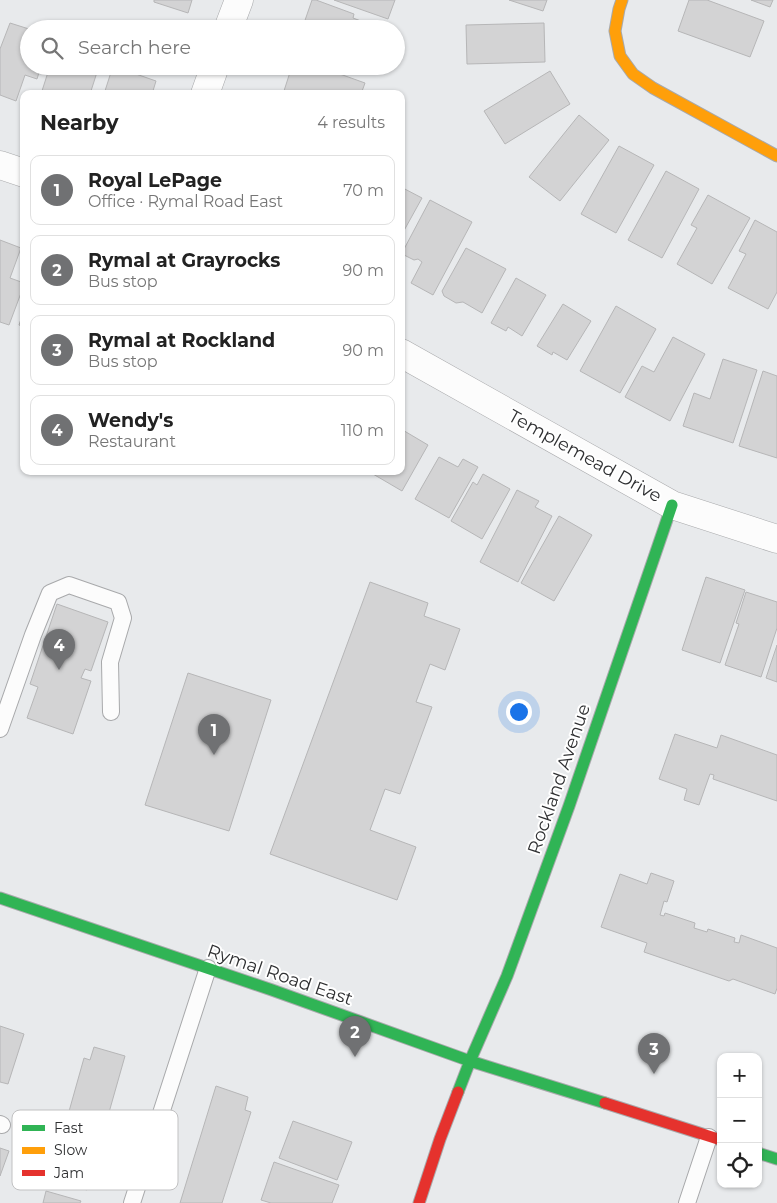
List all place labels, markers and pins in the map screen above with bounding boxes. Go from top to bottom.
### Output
pin: 4 [43,629,75,670]
pin: 1 [198,714,230,755]
pin: 2 [339,1016,371,1057]
pin: 3 [638,1033,670,1074]

